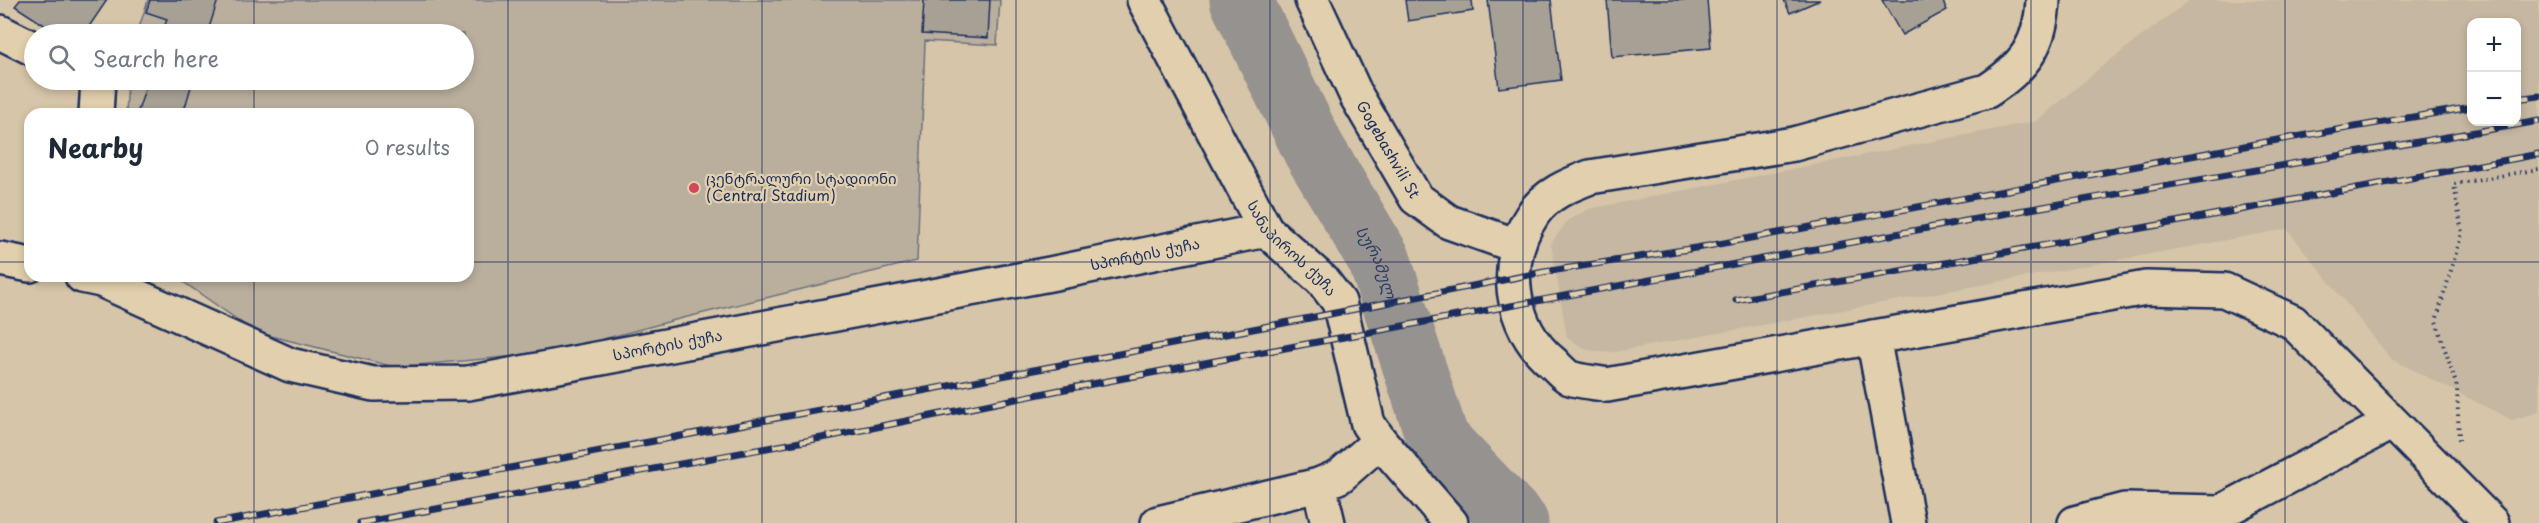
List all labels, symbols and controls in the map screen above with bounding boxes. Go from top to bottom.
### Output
map controls [2467,18,2521,126]
button: + [2467,18,2521,72]
search box [24,24,474,90]
icon: search [45,41,78,74]
text: Search here [93,41,219,74]
button: − [2467,72,2521,126]
street label: Gogebashvili St [1351,96,1427,202]
text: Nearby [48,128,143,167]
text: 0 results [365,132,450,162]
place label: ცენტრალური სტადიონი (Central Stadium) [706,166,897,206]
marker: ცენტრალური სტადიონი (Central Stadium) [687,181,701,195]
street label: სანაპიროს ქუჩა [1242,196,1343,300]
water label: სურამულა [1351,221,1407,310]
street label: სპორტის ქუჩა [1088,231,1202,276]
street label: სპორტის ქუჩა [611,323,724,366]

